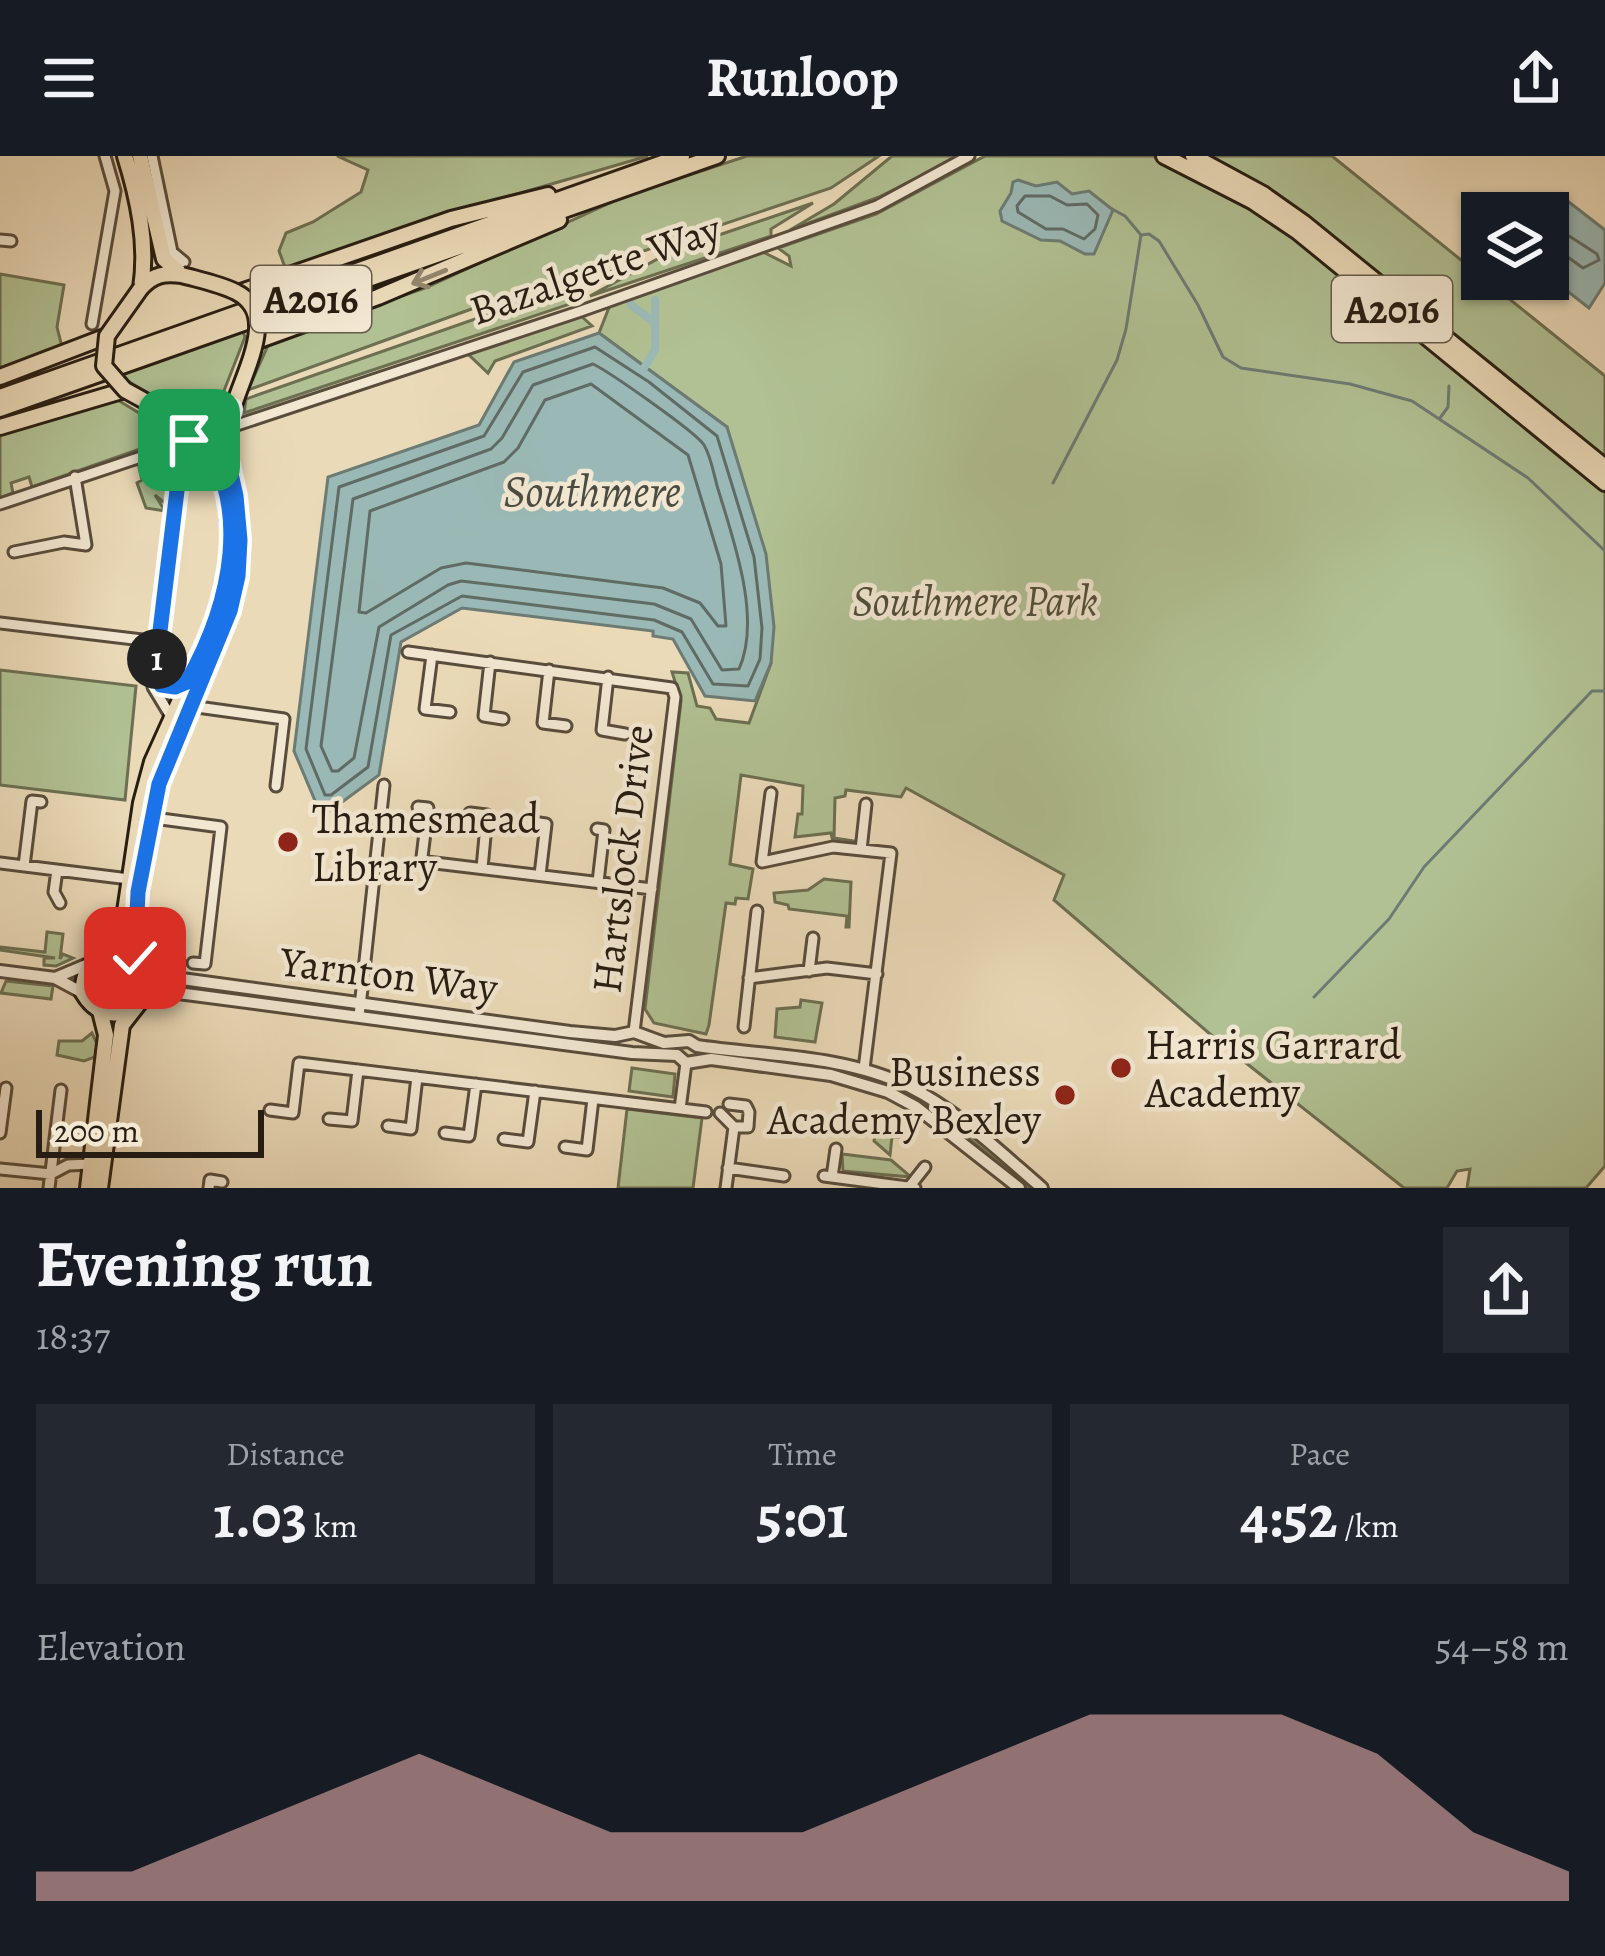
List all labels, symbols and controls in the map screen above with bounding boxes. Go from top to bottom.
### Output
text: Runloop [706,41,899,115]
icon: menu [36,45,102,111]
icon: share [1503,45,1569,111]
map controls [1461,192,1569,300]
button: layers [1461,192,1569,300]
street label: Bazalgette Way [462,199,729,339]
road number: A2016 [251,266,371,332]
one-way arrow [411,268,448,289]
road number: A2016 [1332,276,1452,342]
pin [138,389,240,491]
icon: arrive [156,407,222,473]
water label: Southmere [503,460,681,522]
park label: Southmere Park [852,572,1098,629]
pin: 1 [127,629,187,689]
text: 1 [151,636,163,681]
street label: Hartslock Drive [577,722,667,996]
place label: Thamesmead Library [312,790,540,895]
marker: Thamesmead Library [275,829,301,855]
pin [84,907,186,1009]
icon: check [102,925,168,991]
street label: Yarnton Way [276,932,502,1016]
place label: Harris Garrard Academy [1144,1016,1402,1121]
place label: Business Academy Bexley [766,1043,1042,1148]
marker: Harris Garrard Academy [1108,1055,1134,1081]
marker: Business Academy Bexley [1052,1082,1078,1108]
scale bar [36,1104,264,1157]
text: 200 m [54,1108,139,1153]
text: Evening run [36,1219,373,1309]
button: share [1443,1227,1569,1353]
text: 18:37 [36,1309,110,1362]
text: Distance [226,1431,345,1476]
text: Time [768,1431,837,1476]
text: Pace [1289,1431,1350,1476]
text: 1.03 [213,1476,307,1558]
text: 5:01 [757,1476,848,1558]
text: 4:52 [1240,1476,1337,1558]
text: km [307,1503,358,1548]
text: /km [1337,1503,1399,1548]
text: Elevation [36,1620,186,1673]
text: 54–58 m [1435,1620,1569,1673]

